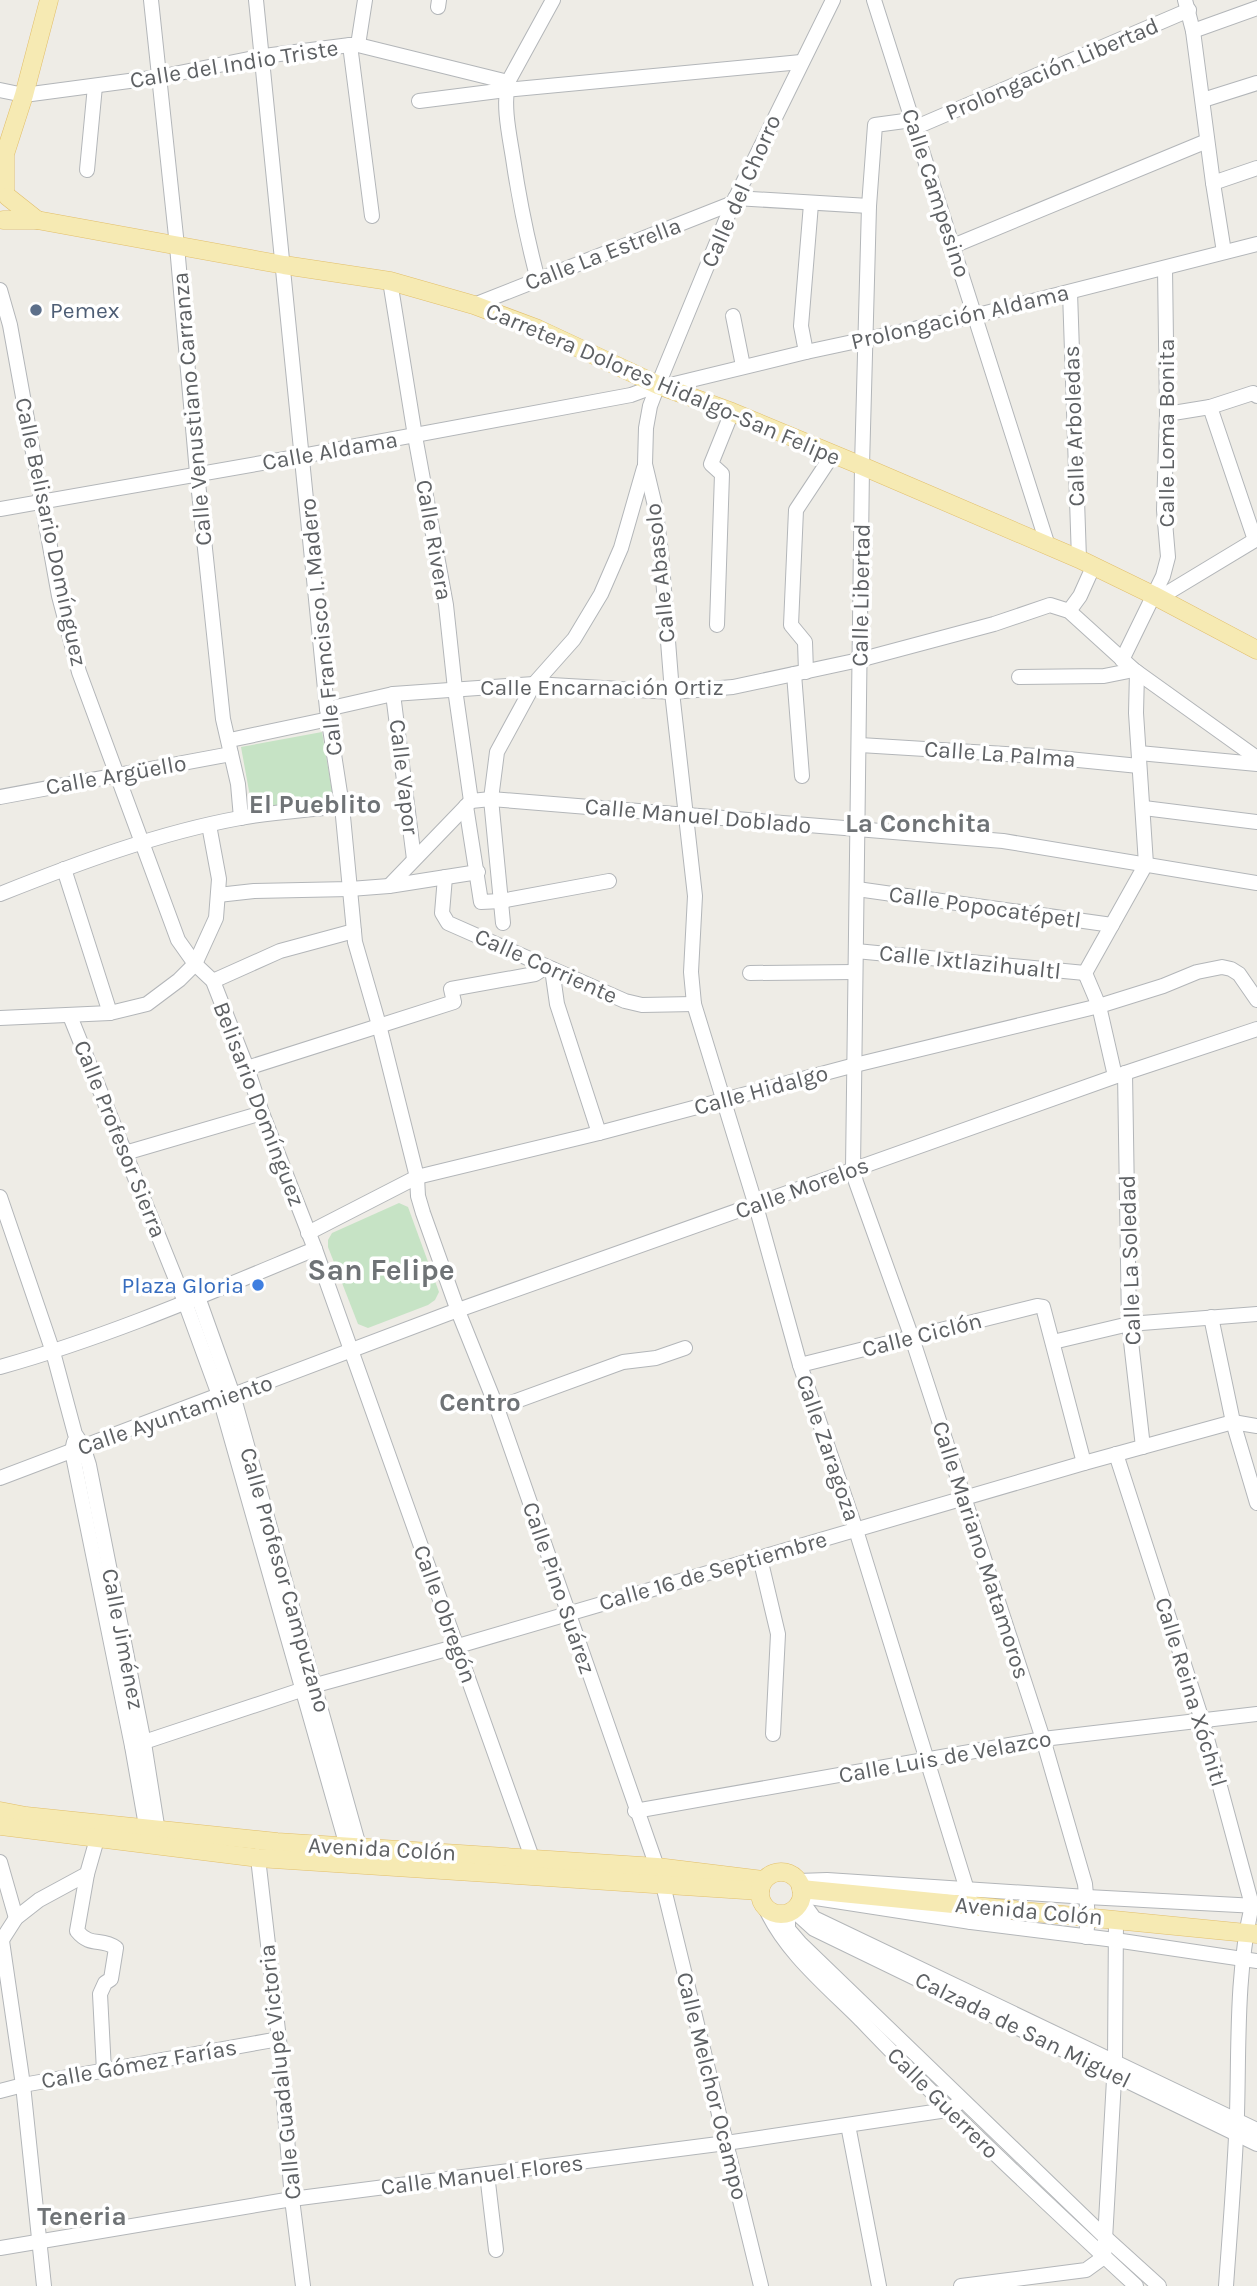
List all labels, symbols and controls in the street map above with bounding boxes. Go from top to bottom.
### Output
street label: Prolongación Libertad [941,12,1163,126]
street label: Calle del Indio Triste [128,34,340,94]
street label: Calle Campesino [896,105,976,281]
street label: Calle del Chorro [695,111,787,271]
street label: Calle La Estrella [521,212,685,296]
street label: Calle Venustiano Carranza [167,271,217,547]
street label: Prolongación Aldama [848,279,1072,355]
place label: Pemex [50,297,120,324]
street label: Carretera Dolores Hidalgo-San Felipe [482,297,844,471]
marker: Pemex [28,302,44,318]
street label: Calle Loma Bonita [1153,339,1180,527]
street label: Calle Arboledas [1058,345,1090,507]
street label: Calle Belisario Domínguez [9,395,93,669]
street label: Calle Aldama [260,426,400,476]
street label: Calle Rivera [410,477,458,603]
street label: Calle Francisco I. Madero [294,497,348,757]
street label: Calle Abasolo [639,502,681,644]
street label: Calle Libertad [846,523,876,667]
street label: Calle Encarnación Ortiz [480,674,724,701]
street label: Calle Vapor [384,718,425,837]
street label: Calle La Palma [923,735,1077,773]
street label: Calle Argüello [44,749,188,801]
district label: El Pueblito [249,789,381,820]
street label: Calle Manuel Doblado [584,793,812,839]
district label: La Conchita [845,808,991,839]
street label: Calle Popocatépetl [887,880,1083,934]
street label: Calle Corriente [471,923,621,1009]
street label: Calle Ixtlazihualtl [878,939,1062,985]
street label: Belisario Domínguez [208,998,310,1210]
street label: Calle Profesor Sierra [68,1036,172,1242]
street label: Calle Hidalgo [691,1059,831,1121]
street label: Calle Morelos [732,1151,872,1225]
street label: Calle La Soledad [1114,1174,1146,1346]
district label: San Felipe [307,1252,455,1288]
place label: Plaza Gloria [121,1272,244,1299]
marker: Plaza Gloria [250,1277,266,1293]
street label: Calle Ciclón [859,1307,985,1363]
street label: Calle Ayuntamiento [74,1369,276,1461]
street label: Calle Zaragoza [790,1371,866,1525]
district label: Centro [439,1387,521,1418]
street label: Calle Mariano Matamoros [927,1418,1035,1682]
street label: Calle Profesor Campuzano [234,1444,336,1716]
street label: Calle Pino Suárez [517,1499,601,1677]
street label: Calle 16 de Septiembre [596,1526,830,1616]
street label: Calle Obregón [408,1541,482,1687]
street label: Calle Jiménez [96,1566,150,1712]
street label: Calle Reina Xóchitl [1149,1594,1233,1790]
street label: Calle Luis de Velazco [837,1725,1053,1789]
street label: Avenida Colón [307,1832,457,1866]
street label: Avenida Colón [954,1891,1104,1931]
street label: Calle Guadalupe Victoria [253,1943,307,2201]
street label: Calzada de San Miguel [911,1966,1135,2094]
street label: Calle Melchor Ocampo [671,1969,753,2203]
street label: Calle Gómez Farías [39,2034,239,2094]
street label: Calle Guerrero [882,2042,1004,2164]
street label: Calle Manuel Flores [379,2149,585,2201]
district label: Teneria [37,2201,127,2232]

